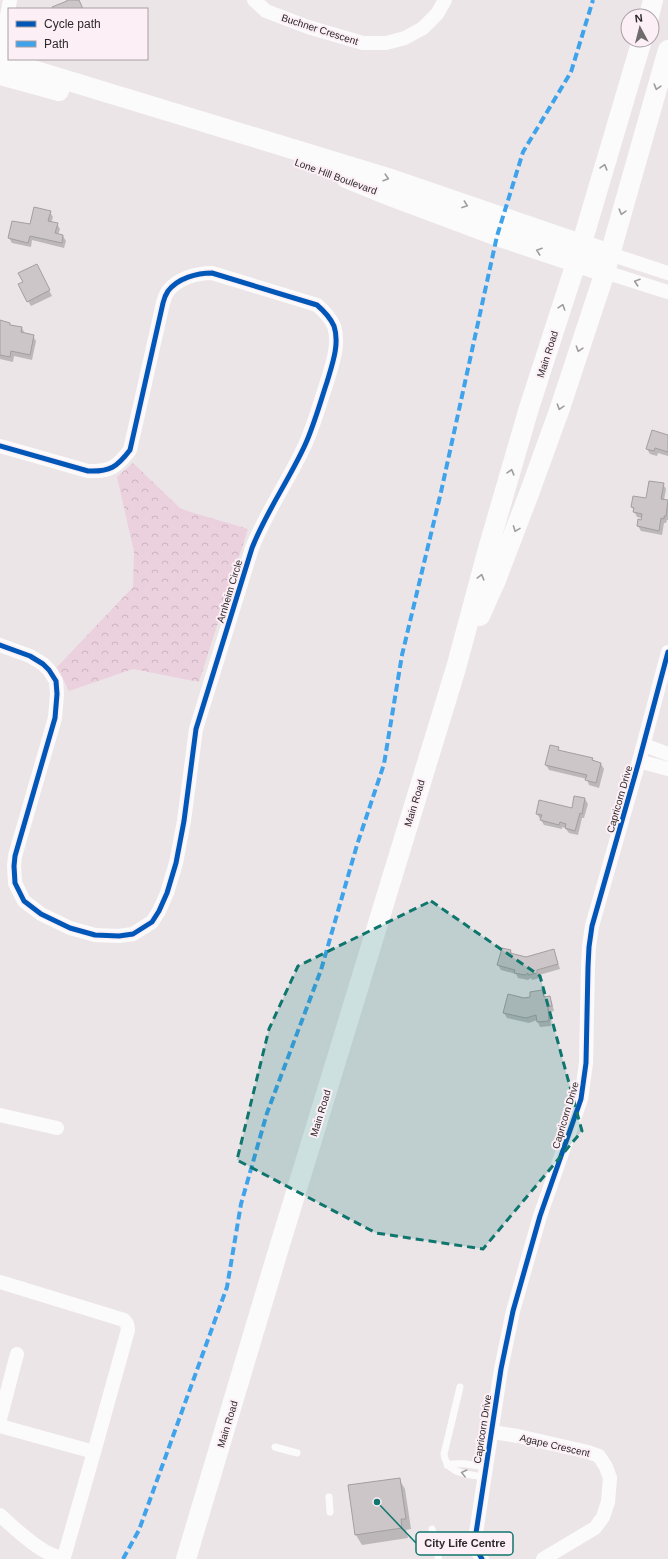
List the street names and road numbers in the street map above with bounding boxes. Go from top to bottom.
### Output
street label: Buchner Crescent [280,12,360,47]
street label: Lone Hill Boulevard [293,156,378,196]
street label: Main Road [535,329,560,379]
street label: Arnheim Circle [215,558,244,624]
street label: Capricorn Drive [605,764,634,834]
street label: Main Road [402,778,427,828]
street label: Capricorn Drive [550,1080,581,1150]
street label: Main Road [308,1088,333,1138]
street label: Capricorn Drive [472,1393,493,1464]
street label: Main Road [215,1399,240,1449]
street label: Agape Crescent [519,1432,591,1459]

